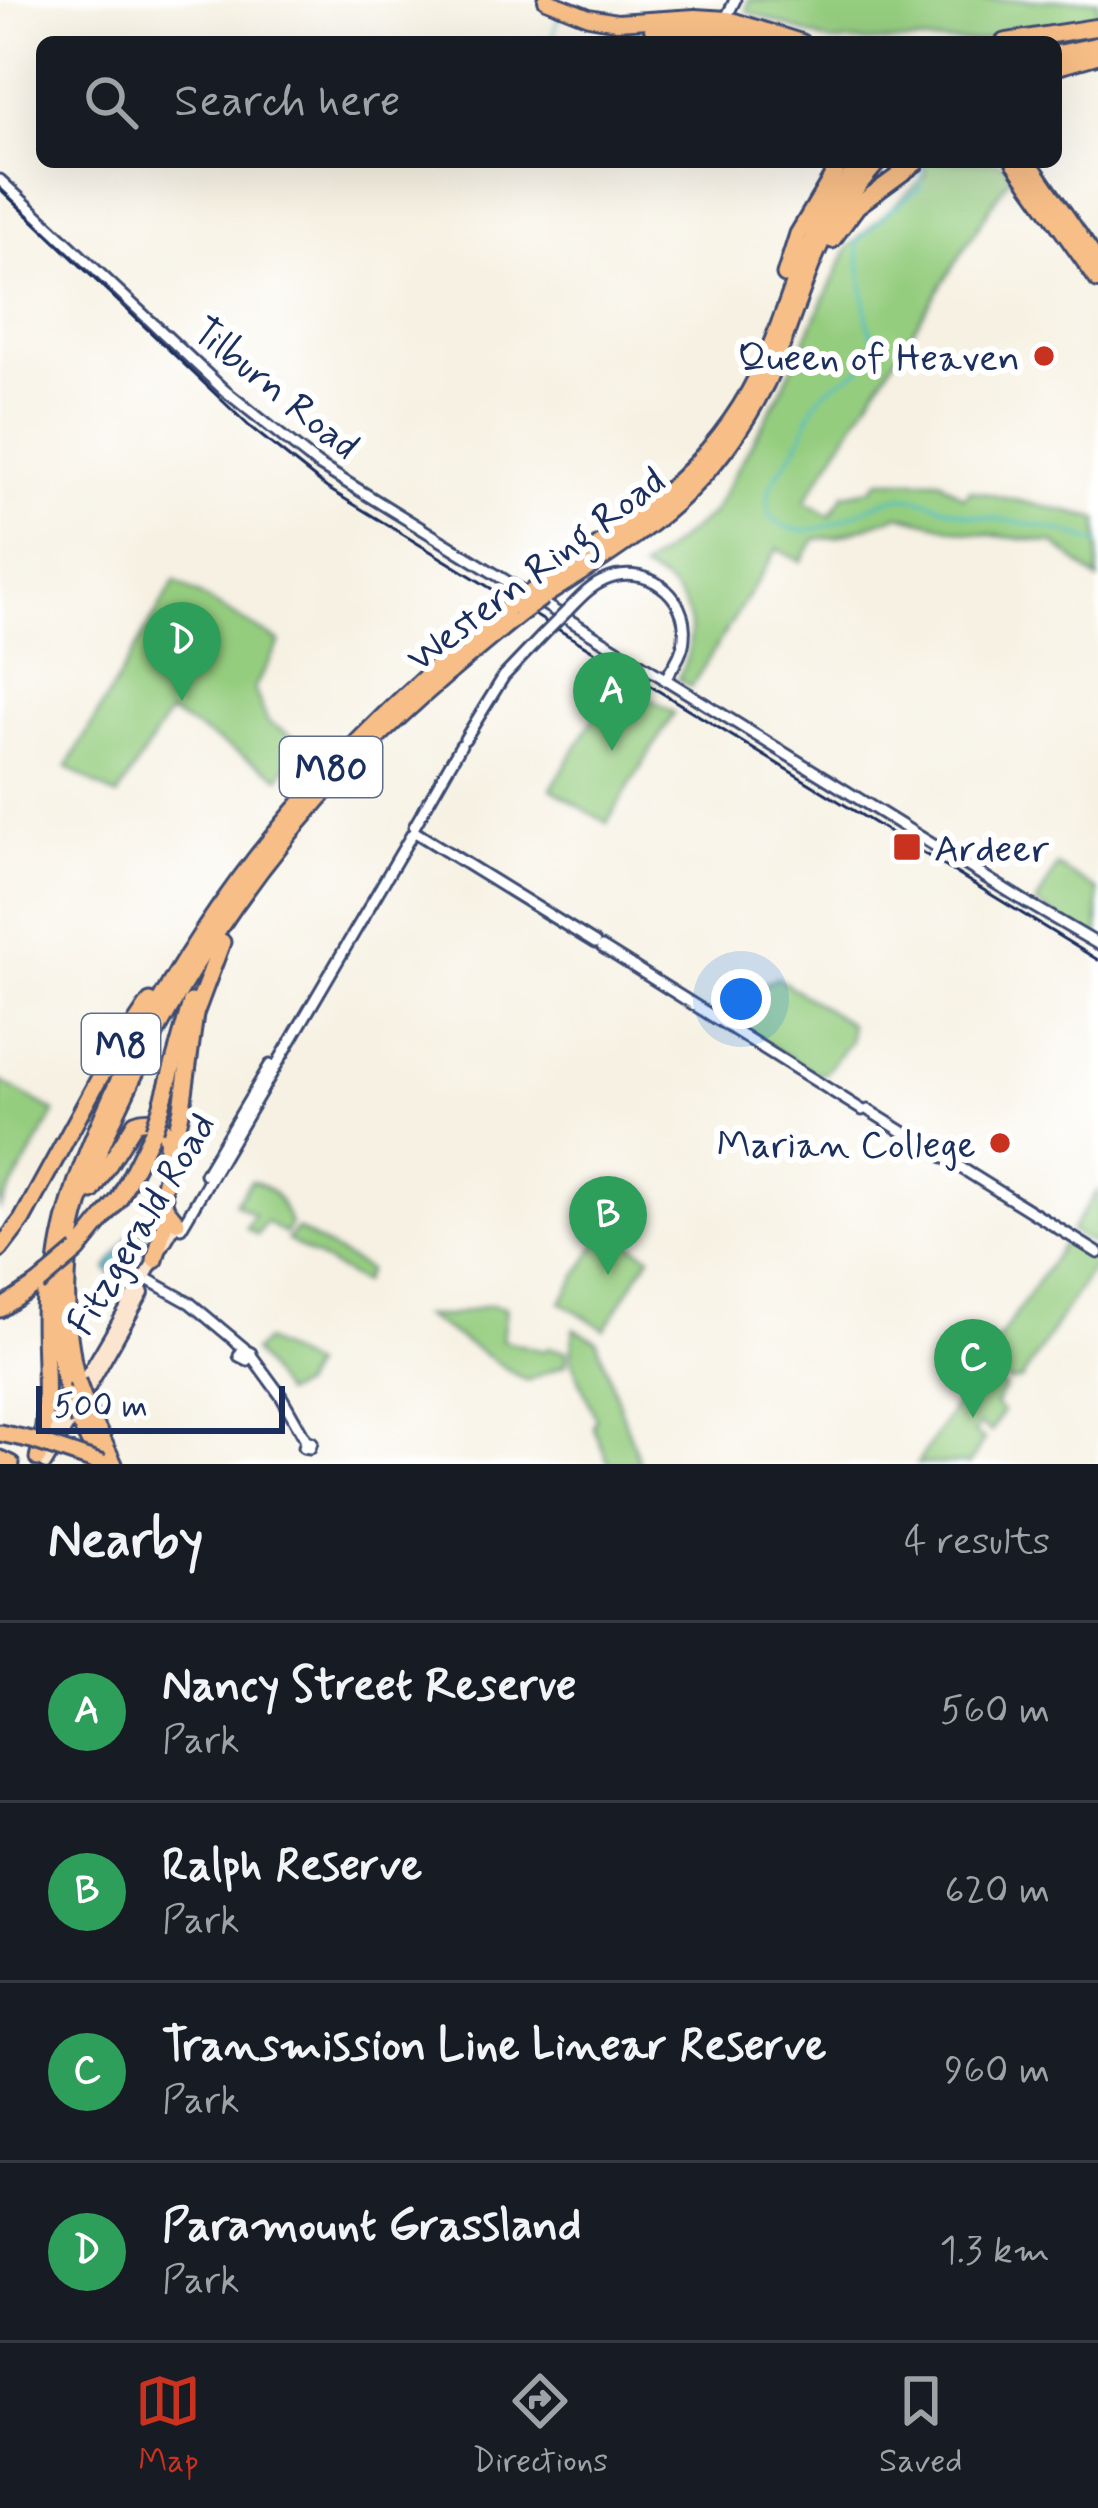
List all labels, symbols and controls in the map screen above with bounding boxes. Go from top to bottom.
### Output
search box [36,36,1062,168]
icon: search [78,69,144,135]
text: Search here [174,73,401,132]
street label: Tilburn Road [181,307,369,473]
place label: Queen of Heaven [737,334,1020,385]
marker: Queen of Heaven [1031,343,1057,369]
street label: Western Ring Road [397,457,679,687]
pin: D [143,602,221,701]
pin: A [573,652,651,751]
road number: M80 [280,737,382,797]
place label: Ardeer [934,825,1050,876]
marker: Ardeer [891,831,923,863]
your location [711,969,771,1029]
road number: M8 [82,1014,160,1074]
street label: Fitzgerald Road [57,1104,229,1345]
place label: Marian College [716,1121,976,1172]
marker: Marian College [987,1130,1013,1156]
pin: B [569,1176,647,1275]
pin: C [934,1319,1012,1418]
scale bar [36,1380,285,1433]
text: 500 m [54,1385,148,1429]
text: Nearby [48,1509,203,1575]
text: 4 results [904,1517,1050,1568]
text: Nancy Street Reserve [162,1657,577,1716]
text: A [74,1686,100,1737]
text: 560 m [940,1686,1050,1737]
text: Park [162,1716,240,1767]
text: Ralph Reserve [162,1837,422,1896]
text: B [75,1866,99,1917]
text: 620 m [944,1866,1050,1917]
text: Park [162,1896,240,1947]
text: Transmission Line Linear Reserve [162,2017,827,2076]
text: C [73,2046,101,2097]
text: 960 m [944,2046,1050,2097]
text: Park [162,2076,240,2127]
text: Paramount Grassland [162,2197,582,2256]
text: D [74,2226,100,2277]
text: 1.3 km [939,2226,1050,2277]
text: Park [162,2256,240,2307]
tab: Map [135,2368,201,2484]
tab: Directions [472,2368,608,2484]
tab: Saved [879,2368,963,2484]

